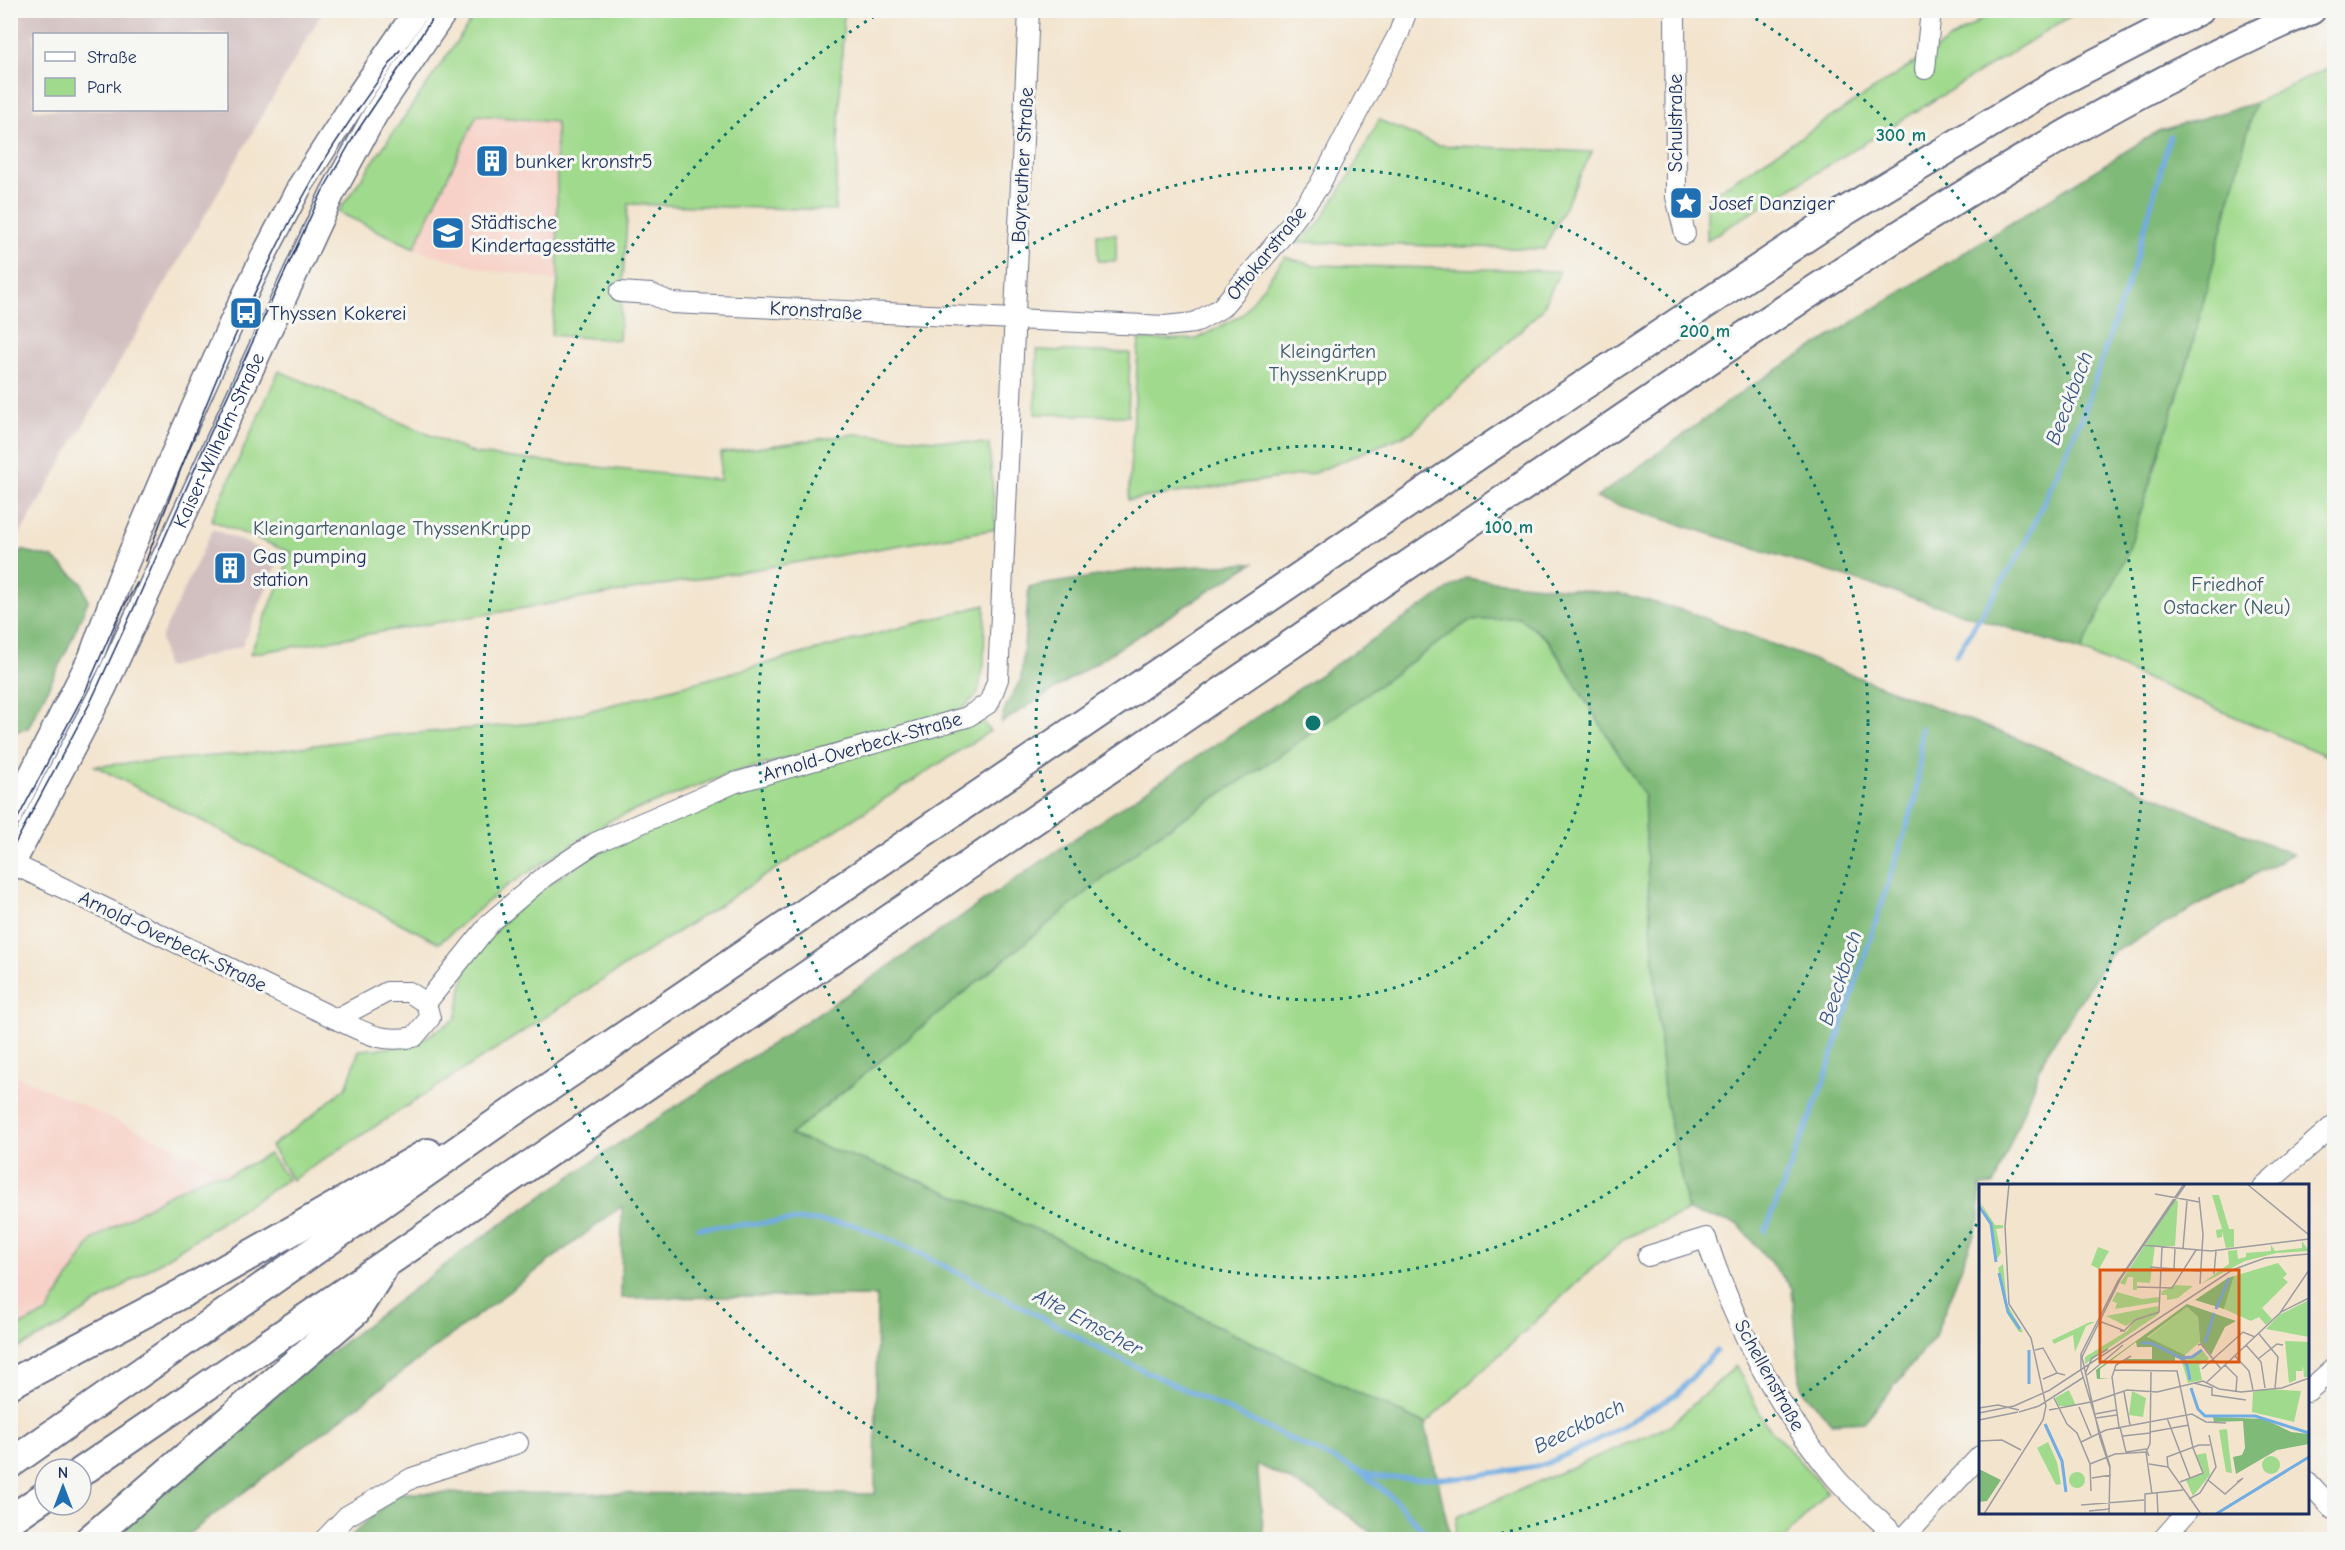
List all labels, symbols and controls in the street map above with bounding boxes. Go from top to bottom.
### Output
legend [33,33,228,111]
text: Straße [87,47,137,68]
street label: Schulstraße [1664,74,1687,172]
text: Park [87,77,122,98]
street label: Bayreuther Straße [1007,87,1038,243]
text: 300 m [1876,125,1926,146]
building icon: bunker kronstr5 [474,143,510,179]
place label: bunker kronstr5 [515,150,653,173]
place icon: Josef Danziger [1668,185,1704,221]
place label: Josef Danziger [1709,192,1835,215]
street label: Ottokarstraße [1221,202,1311,305]
place label: Städtische Kindertagesstätte [471,211,615,257]
school or university icon: Städtische Kindertagesstätte [430,215,466,251]
bus stop icon: Thyssen Kokerei [228,295,264,331]
street label: Kronstraße [769,297,863,324]
place label: Thyssen Kokerei [269,302,407,325]
text: 200 m [1680,321,1730,342]
park label: Kleingärten ThyssenKrupp [1269,340,1387,386]
water label: Beeckbach [2040,348,2098,448]
street label: Kaiser-Wilhelm-Straße [169,349,269,531]
park label: Kleingartenanlage ThyssenKrupp [253,517,531,540]
text: 100 m [1485,517,1533,538]
place label: Gas pumping station [253,545,367,591]
building icon: Gas pumping station [212,550,248,586]
park label: Friedhof Ostacker (Neu) [2163,573,2291,619]
street label: Arnold-Overbeck-Straße [760,707,964,786]
centre of rings [1303,713,1323,733]
street label: Arnold-Overbeck-Straße [75,886,271,997]
water label: Beeckbach [1813,928,1867,1028]
inset map [1979,1184,2309,1514]
water label: Alte Emscher [1029,1283,1148,1362]
street label: Schellenstraße [1730,1316,1810,1435]
water label: Beeckbach [1530,1394,1628,1458]
north arrow [33,1457,93,1517]
text: N [58,1464,68,1482]

